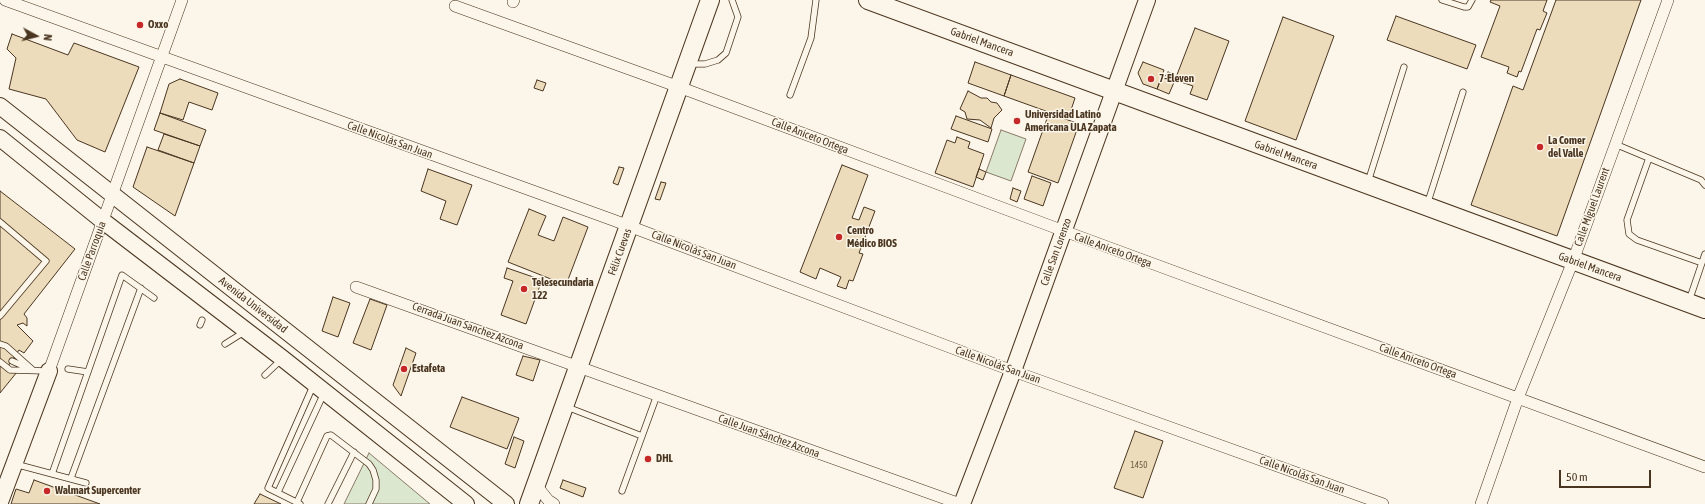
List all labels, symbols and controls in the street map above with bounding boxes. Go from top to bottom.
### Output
north arrow [16,16,56,56]
place label: Oxxo [148,18,168,32]
marker: Oxxo [135,20,145,30]
street label: Gabriel Mancera [949,24,1015,60]
text: N [42,34,54,41]
place label: 7-Eleven [1159,72,1194,86]
marker: 7-Eleven [1146,74,1156,84]
place label: Universidad Latino Americana ULA Zapata [1025,108,1117,134]
street label: Calle Aniceto Ortega [770,115,850,157]
marker: Universidad Latino Americana ULA Zapata [1012,116,1022,126]
street label: Calle Nicolás San Juan [346,118,434,162]
place label: La Comer del Valle [1548,134,1585,160]
street label: Gabriel Mancera [1253,137,1319,173]
marker: La Comer del Valle [1535,142,1545,152]
street label: Calle Miguel Laurent [1572,166,1612,248]
street label: Calle San Lorenzo [1038,216,1074,288]
street label: Calle Parroquia [75,219,109,283]
place label: Centro Médico BIOS [847,224,897,250]
street label: Félix Cuevas [605,227,635,277]
street label: Calle Nicolás San Juan [650,228,738,272]
street label: Calle Aniceto Ortega [1072,230,1154,270]
marker: Centro Médico BIOS [834,232,844,242]
street label: Gabriel Mancera [1557,249,1623,285]
street label: Avenida Universidad [216,274,290,336]
place label: Telesecundaria 122 [532,276,594,302]
marker: Telesecundaria 122 [519,284,529,294]
street label: Cerrada Juan Sanchez Azcona [410,300,526,352]
street label: Calle Aniceto Ortega [1377,341,1459,381]
street label: Calle Nicolás San Juan [954,343,1042,387]
place label: Estafeta [412,362,445,376]
marker: Estafeta [399,364,409,374]
street label: Calle Juan Sánchez Azcona [716,412,822,460]
place label: DHL [656,452,673,466]
street label: Calle Nicolás San Juan [1258,453,1346,497]
marker: DHL [643,454,653,464]
house number: 1450 [1131,460,1147,470]
scale bar [1561,462,1653,488]
text: 50 m [1566,470,1588,484]
place label: Walmart Supercenter [55,484,141,498]
marker: Walmart Supercenter [42,486,52,496]

